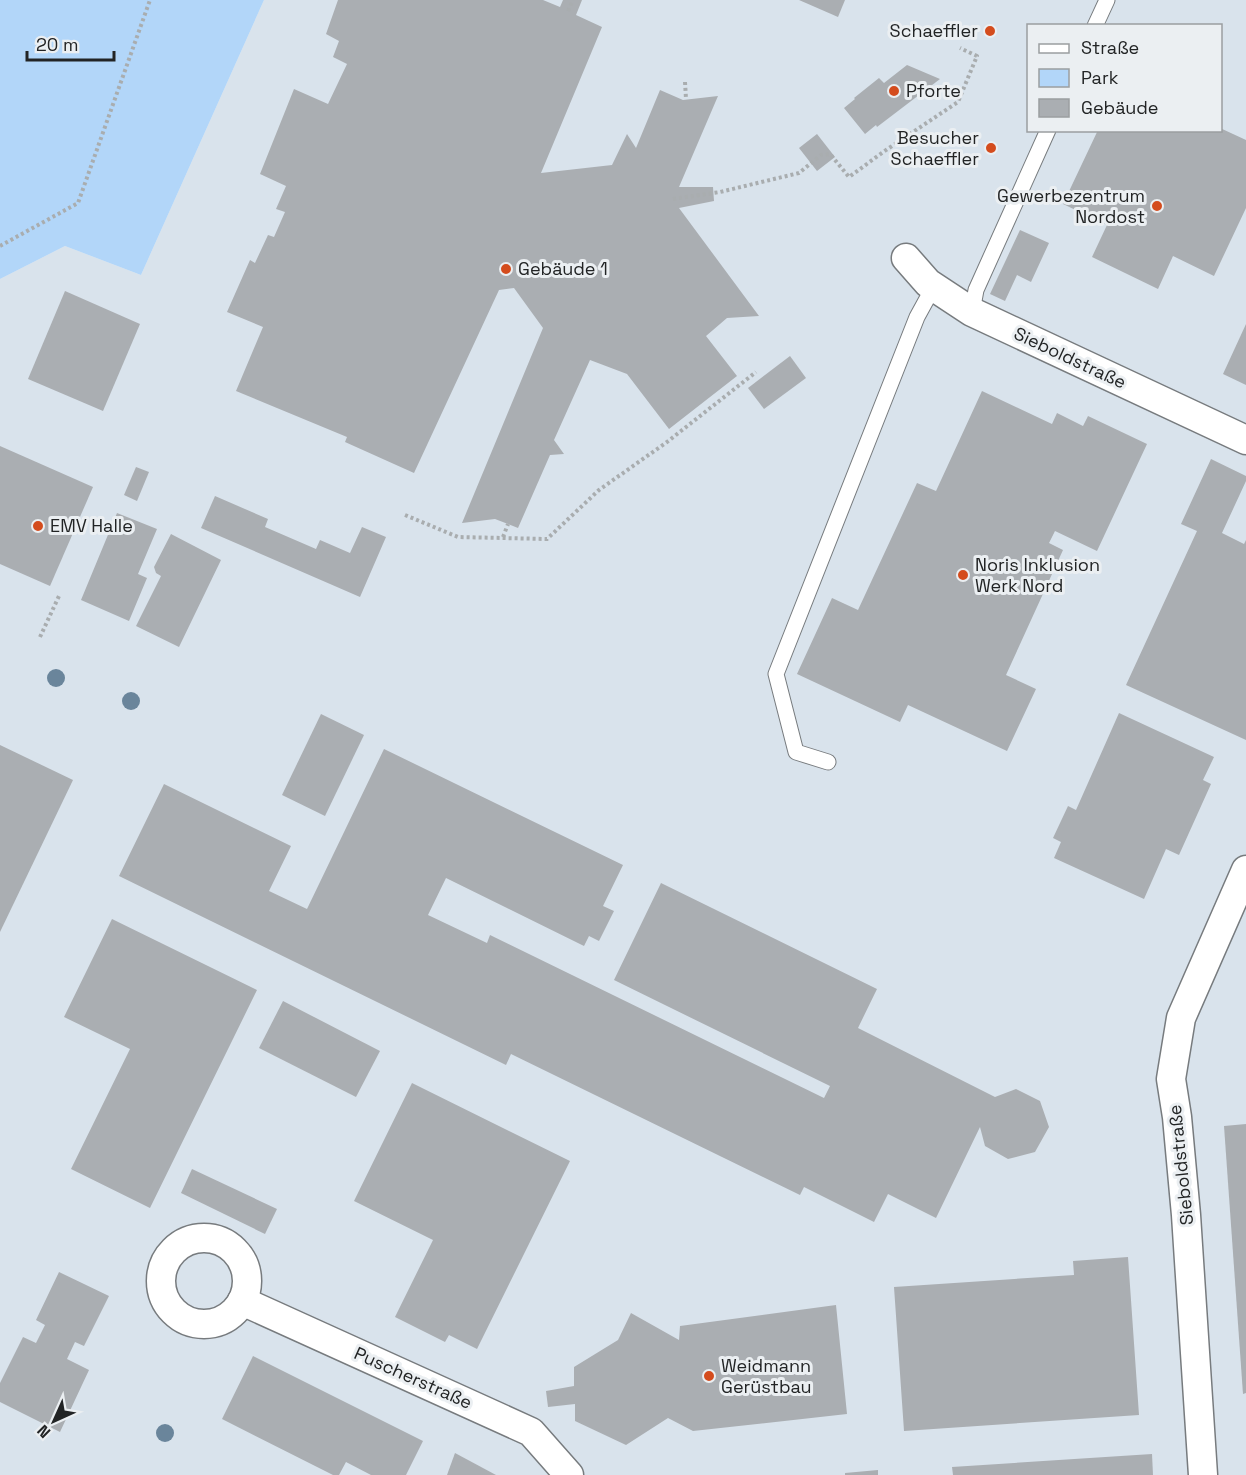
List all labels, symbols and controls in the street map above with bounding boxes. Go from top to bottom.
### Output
place label: Schaeffler [890,19,978,42]
scale bar [27,24,114,62]
marker: Schaeffler [983,24,997,38]
legend [1027,24,1222,132]
text: 20 m [36,33,79,56]
text: Straße [1081,36,1139,59]
text: Park [1081,66,1119,89]
place label: Pforte [906,79,961,102]
marker: Pforte [887,84,901,98]
text: Gebäude [1081,96,1159,119]
place label: Besucher Schaeffler [891,126,979,170]
marker: Besucher Schaeffler [984,141,998,155]
place label: Gewerbezentrum Nordost [997,184,1145,228]
marker: Gewerbezentrum Nordost [1150,199,1164,213]
place label: Gebäude 1 [518,257,608,280]
marker: Gebäude 1 [499,262,513,276]
street label: Sieboldstraße [1010,322,1130,394]
place label: EMV Halle [50,514,133,537]
marker: EMV Halle [31,519,45,533]
place label: Noris Inklusion Werk Nord [975,553,1100,597]
marker: Noris Inklusion Werk Nord [956,568,970,582]
street label: Sieboldstraße [1163,1104,1198,1227]
street label: Puscherstraße [351,1341,476,1414]
place label: Weidmann Gerüstbau [721,1354,812,1398]
marker: Weidmann Gerüstbau [702,1369,716,1383]
north arrow [24,1391,84,1451]
text: N [33,1420,55,1442]

